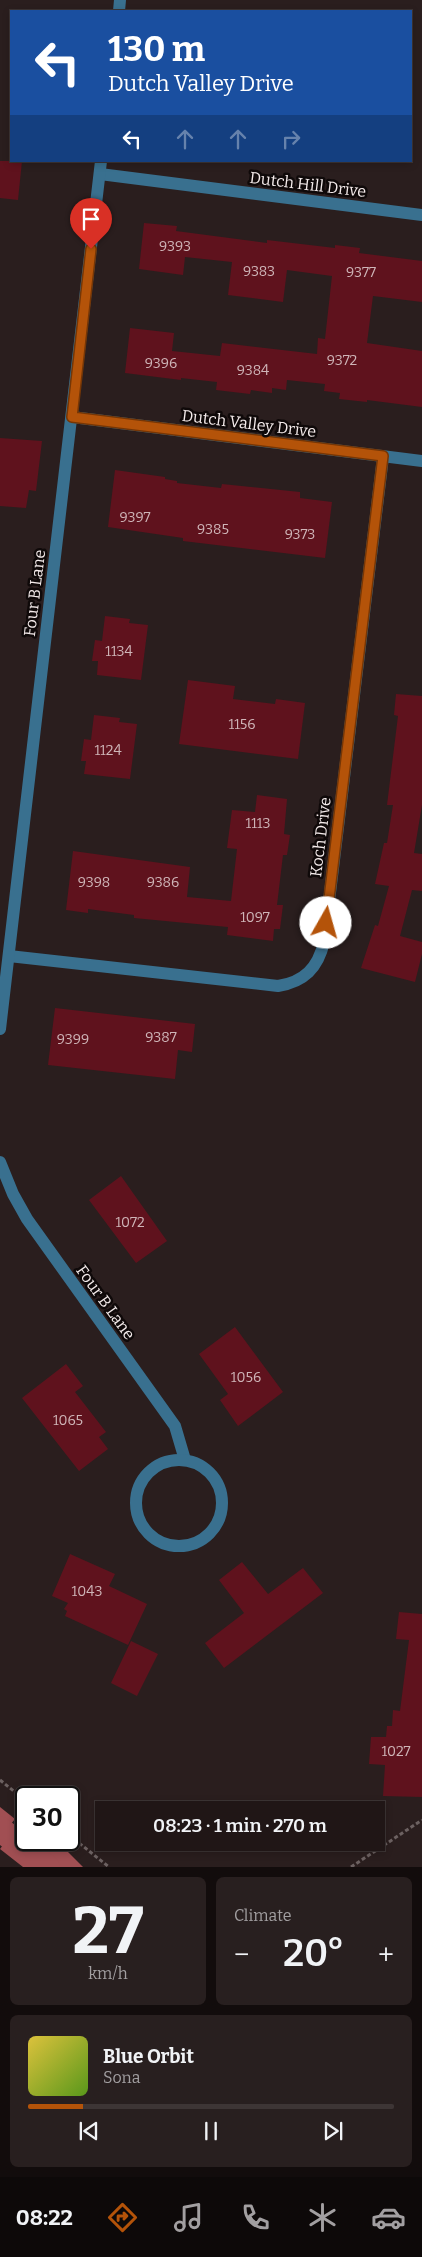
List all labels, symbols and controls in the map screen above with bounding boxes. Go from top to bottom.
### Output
text: 130 m [108,28,205,70]
icon: left [25,30,90,95]
text: Dutch Valley Drive [108,70,294,97]
icon: left [118,125,146,153]
icon: ahead [171,125,199,153]
icon: ahead [224,125,252,153]
icon: right [277,125,305,153]
street label: Dutch Hill Drive [249,168,367,201]
pin [70,198,112,249]
icon: arrive [77,205,105,233]
house number: 9393 [159,238,191,255]
house number: 9383 [243,263,275,280]
house number: 9377 [346,264,376,281]
house number: 9372 [327,352,357,369]
house number: 9396 [145,355,177,372]
house number: 9384 [237,362,269,379]
street label: Dutch Valley Drive [181,406,317,441]
house number: 9397 [120,509,150,526]
house number: 9385 [197,521,229,538]
house number: 9373 [285,526,315,543]
street label: Four B Lane [20,549,49,638]
house number: 1134 [105,643,133,660]
house number: 1156 [228,716,256,733]
house number: 1124 [94,742,122,759]
street label: Koch Drive [306,796,335,878]
house number: 1113 [245,815,271,832]
house number: 9398 [78,874,110,891]
house number: 9386 [147,874,179,891]
position arrow [299,896,351,948]
house number: 1097 [240,909,270,926]
house number: 9387 [145,1029,177,1046]
house number: 9399 [57,1031,89,1048]
house number: 1072 [115,1214,145,1231]
street label: Four B Lane [72,1261,139,1343]
house number: 1056 [231,1369,261,1386]
house number: 1065 [53,1412,83,1429]
house number: 1043 [72,1583,102,1600]
house number: 1027 [381,1743,411,1760]
speed limit sign: 30 [15,1786,80,1851]
text: 08:23 · 1 min · 270 m [153,1814,327,1837]
text: 27 [72,1892,144,1970]
text: Climate [234,1906,292,1925]
text: 20° [283,1930,345,1976]
text: − [234,1938,249,1971]
text: + [378,1938,394,1971]
text: km/h [88,1964,128,1983]
text: Blue Orbit [103,2045,194,2068]
text: Sona [103,2068,140,2087]
icon: previous [75,2117,103,2145]
icon: pause [197,2117,225,2145]
icon: next [319,2117,347,2145]
icon: directions [105,2200,140,2235]
icon: music [171,2200,206,2235]
icon: phone [238,2200,273,2235]
icon: climate [305,2200,340,2235]
icon: car [371,2200,406,2235]
text: 08:22 [16,2204,73,2231]

